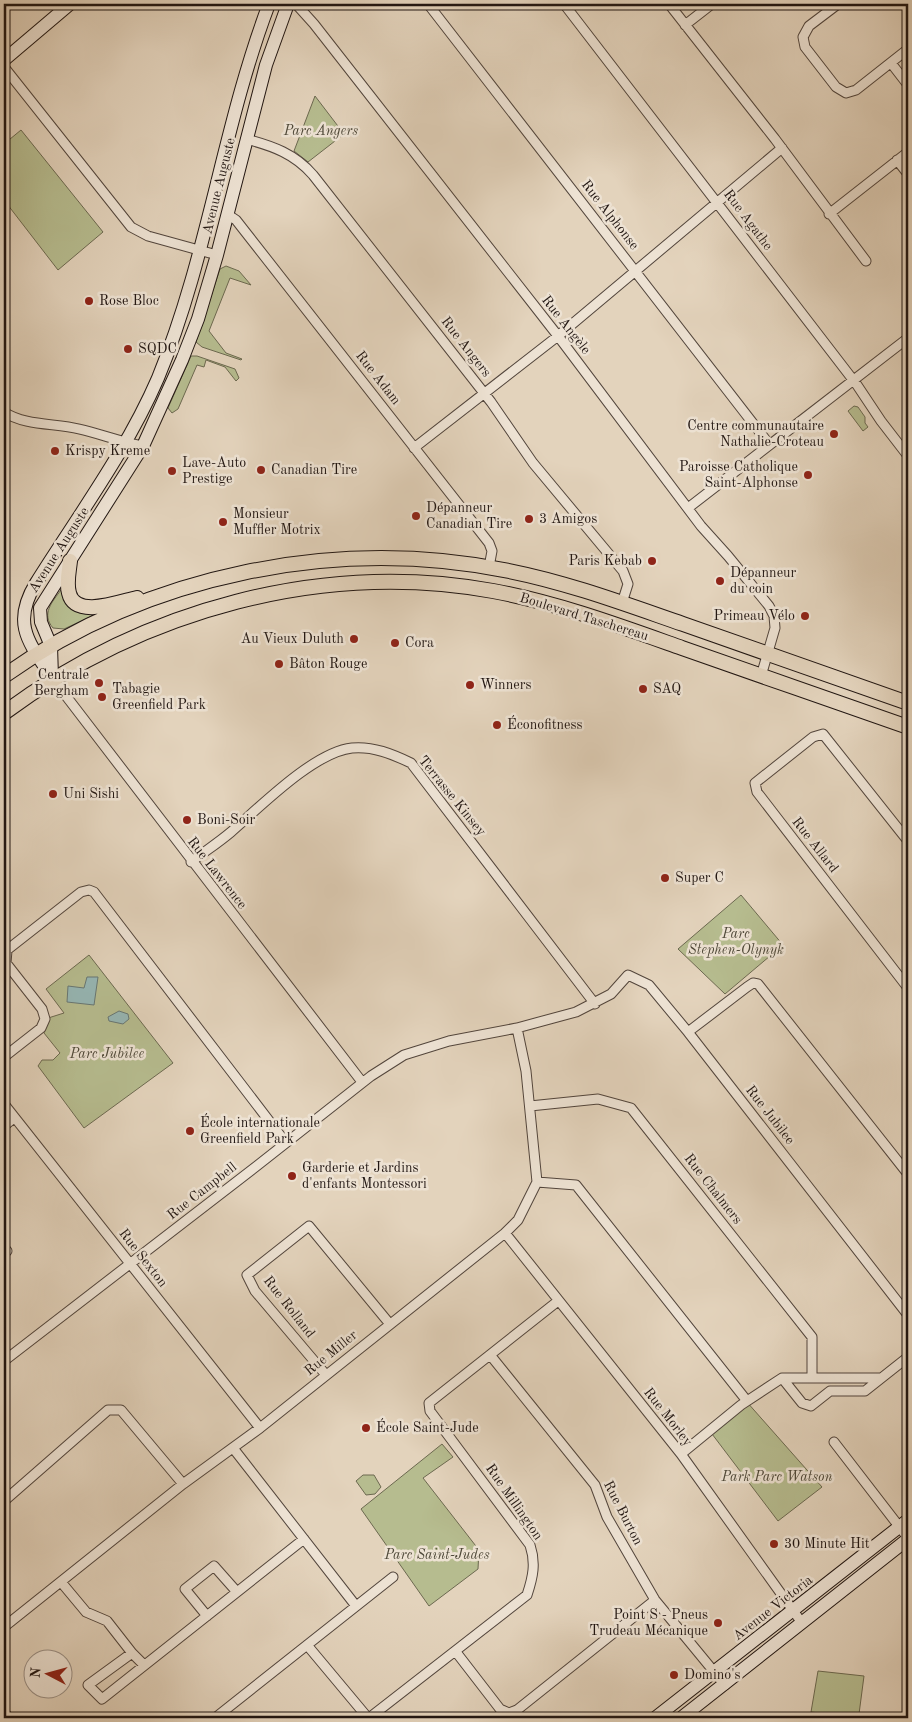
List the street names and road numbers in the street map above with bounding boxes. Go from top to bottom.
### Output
street label: Avenue Auguste [200,136,238,236]
street label: Rue Alphonse [579,178,641,252]
street label: Rue Agathe [721,187,775,253]
street label: Rue Angèle [539,293,593,357]
street label: Rue Angers [438,314,494,380]
street label: Rue Adam [353,349,403,407]
street label: Avenue Auguste [26,505,92,595]
street label: Boulevard Taschereau [518,591,651,643]
street label: Terrasse Kinsey [416,753,489,839]
street label: Rue Allard [789,815,841,875]
street label: Rue Lawrence [185,834,249,912]
street label: Rue Jubilee [743,1083,797,1147]
street label: Rue Chalmers [681,1151,745,1227]
street label: Rue Campbell [165,1160,239,1222]
street label: Rue Sexton [116,1226,170,1290]
street label: Rue Rolland [261,1273,317,1341]
street label: Rue Miller [302,1328,360,1378]
street label: Rue Morley [641,1385,695,1449]
street label: Rue Millington [483,1461,546,1543]
street label: Rue Burton [601,1479,645,1548]
street label: Avenue Victoria [731,1573,815,1643]

